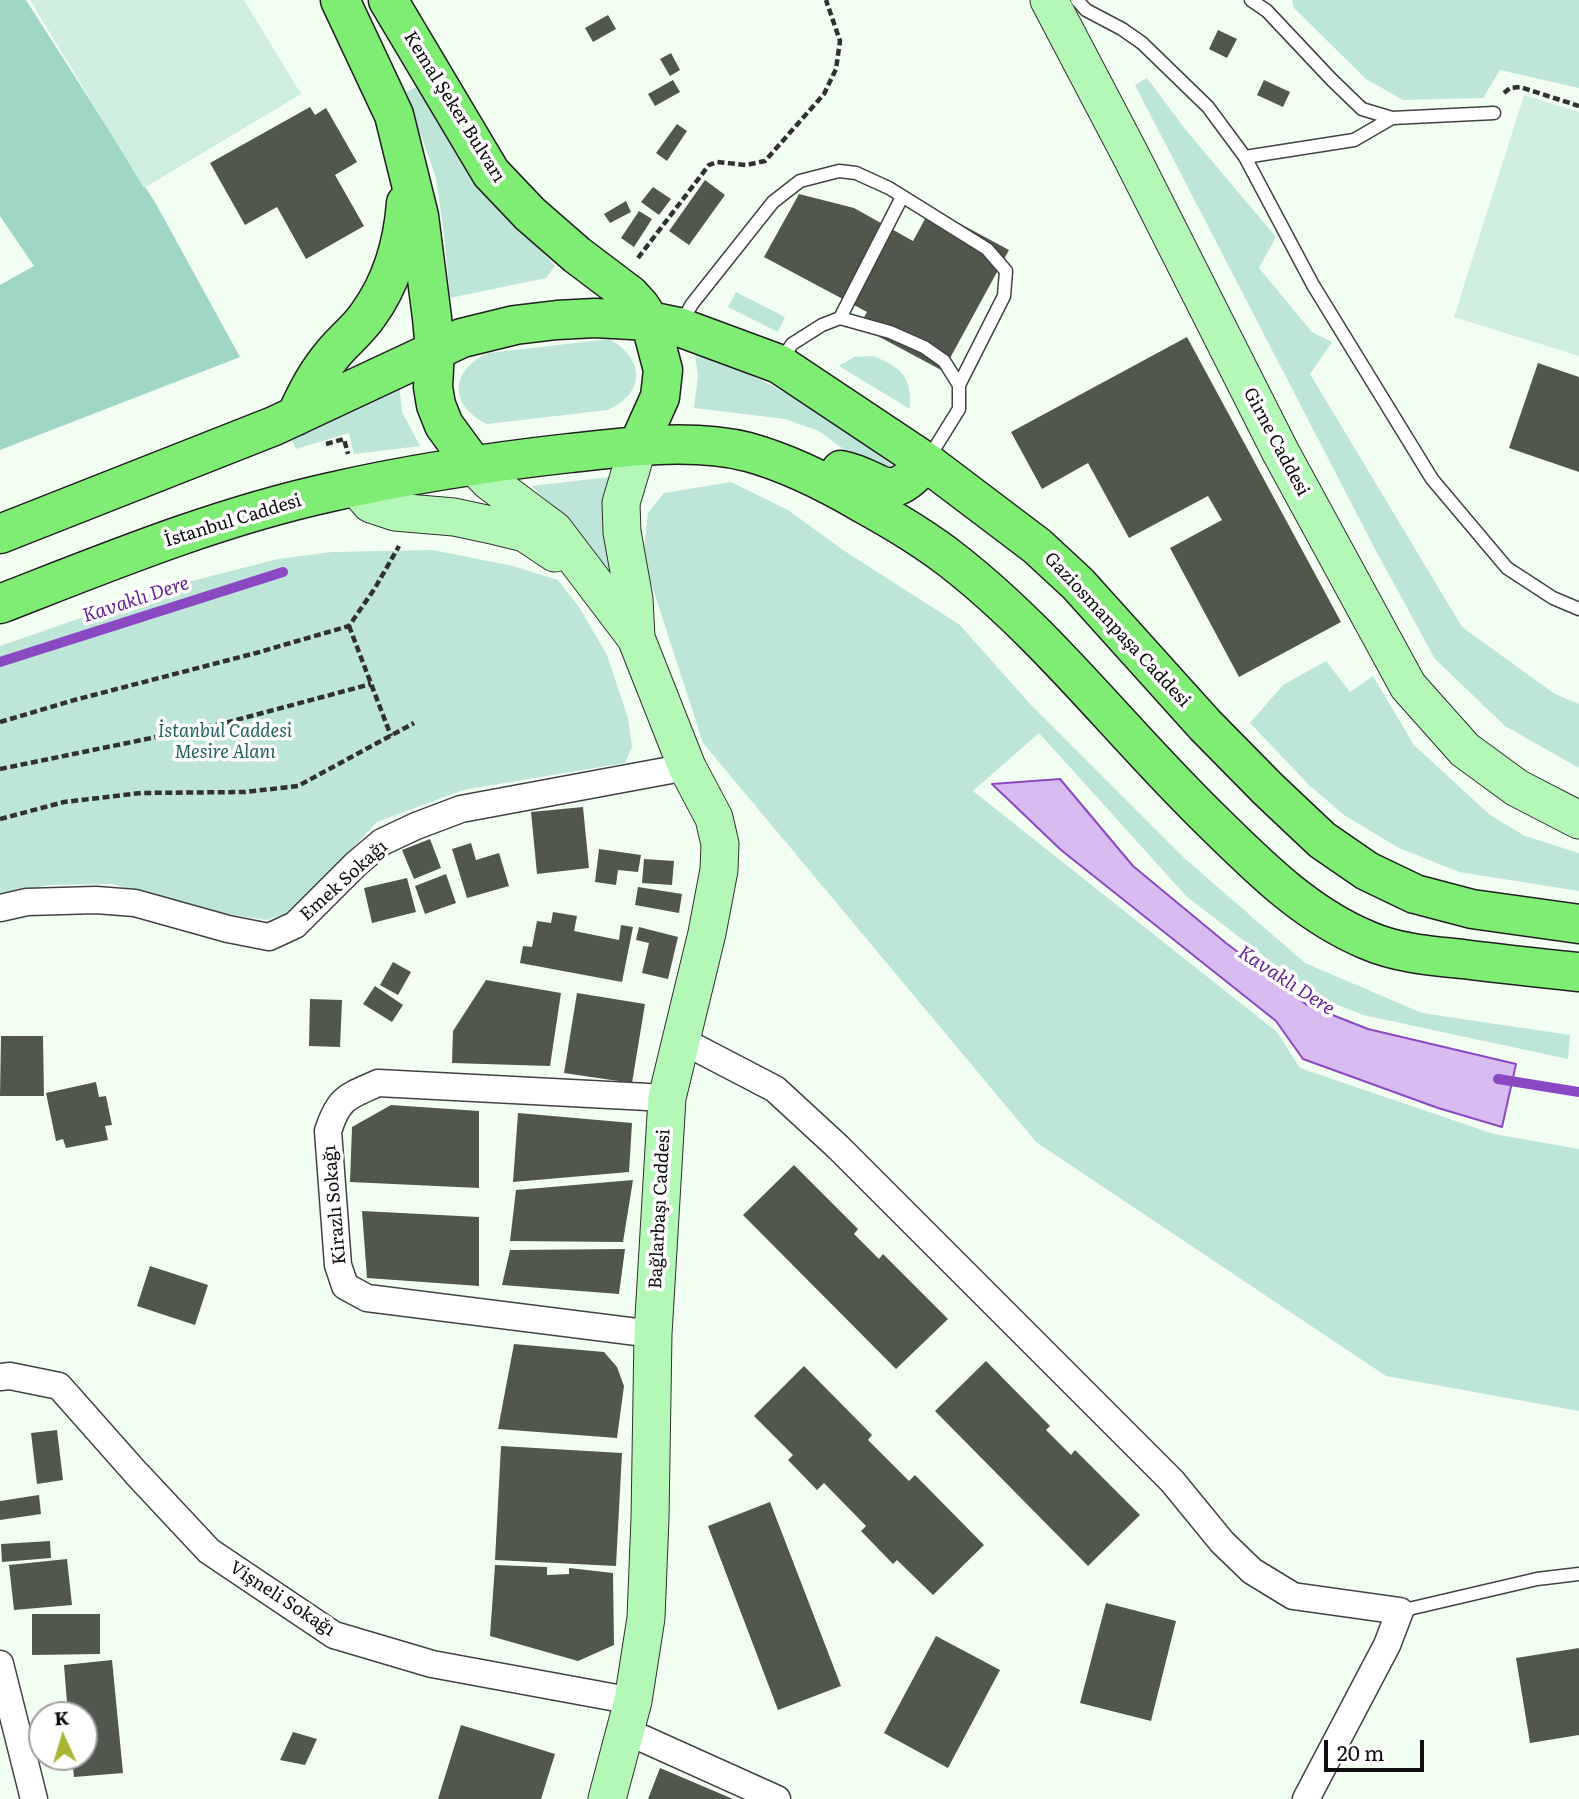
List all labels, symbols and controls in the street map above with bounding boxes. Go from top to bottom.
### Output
street label: Kemal Şeker Bulvarı [399,27,509,187]
street label: Girne Caddesi [1238,384,1314,500]
street label: İstanbul Caddesi [162,490,304,552]
street label: Gaziosmanpaşa Caddesi [1040,548,1194,712]
water label: Kavaklı Dere [80,572,192,628]
park label: İstanbul Caddesi Mesire Alanı [158,721,292,764]
street label: Emek Sokağı [296,836,392,926]
water label: Kavaklı Dere [1233,941,1339,1021]
street label: Bağlarbaşı Caddesi [645,1128,675,1290]
street label: Kirazlı Sokağı [319,1144,351,1266]
street label: Vişneli Sokağı [225,1557,339,1641]
north arrow [28,1701,98,1771]
text: K [53,1703,70,1732]
scale bar [1327,1726,1427,1770]
text: 20 m [1337,1736,1384,1767]

